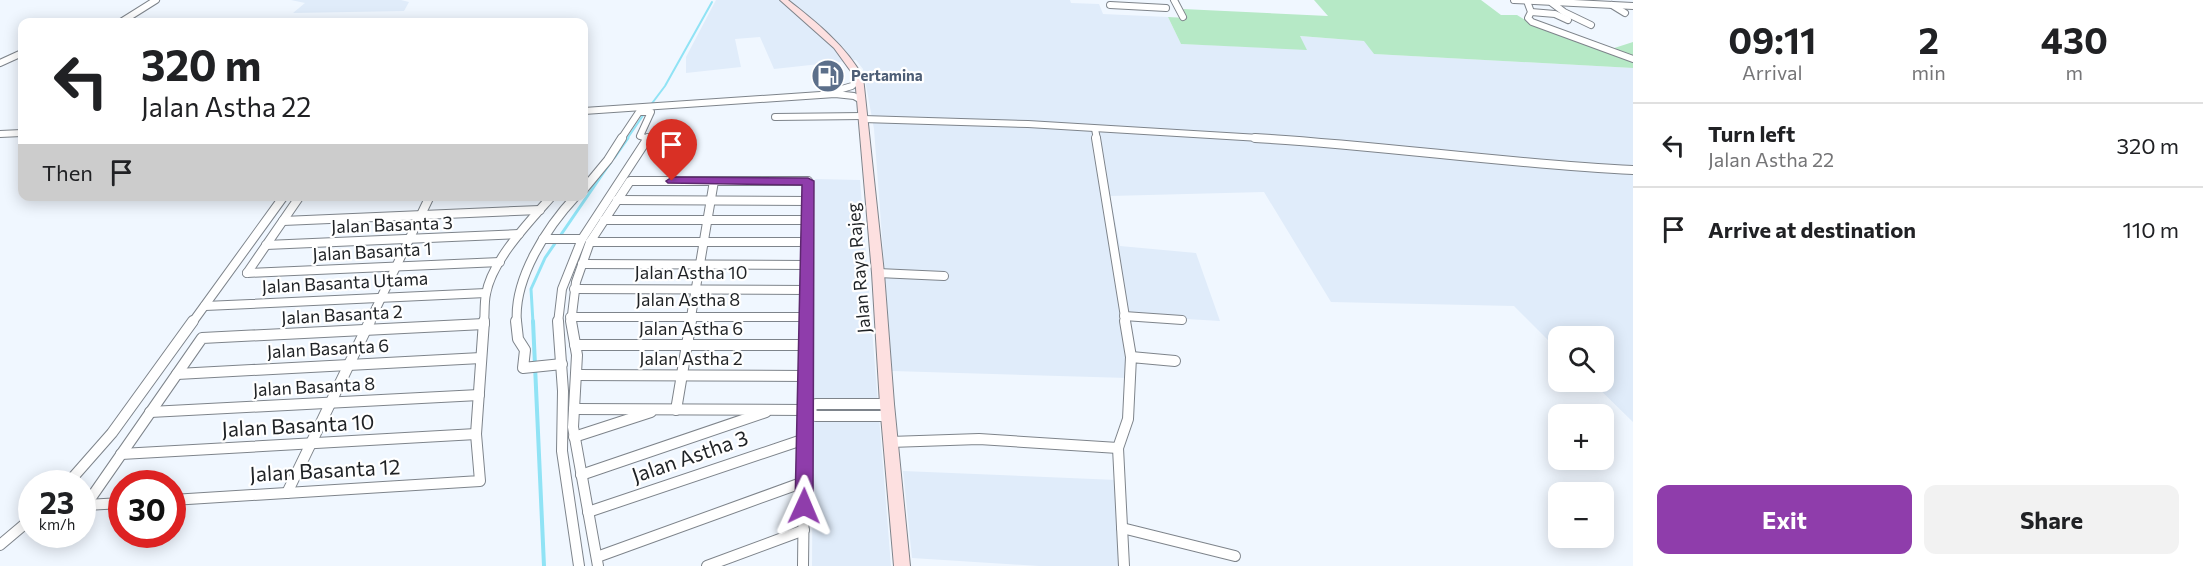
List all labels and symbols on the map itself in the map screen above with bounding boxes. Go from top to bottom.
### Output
fuel station icon: Pertamina [810,58,846,94]
place label: Pertamina [851,66,923,84]
pin [646,119,697,181]
street label: Jalan Raya Rajeg [841,202,875,334]
street label: Jalan Basanta 3 [331,211,453,237]
street label: Jalan Basanta 1 [312,237,432,265]
street label: Jalan Astha 10 [635,261,747,283]
street label: Jalan Basanta Utama [261,267,429,297]
street label: Jalan Astha 8 [636,288,740,310]
street label: Jalan Basanta 2 [281,300,403,328]
street label: Jalan Astha 6 [639,317,743,339]
street label: Jalan Basanta 6 [266,334,390,362]
street label: Jalan Astha 2 [639,347,743,369]
street label: Jalan Basanta 8 [252,372,376,400]
street label: Jalan Basanta 10 [221,408,375,441]
street label: Jalan Astha 3 [628,424,751,487]
street label: Jalan Basanta 12 [249,453,401,486]
speed limit sign: 30 [108,470,186,548]
position arrow [772,474,836,538]

